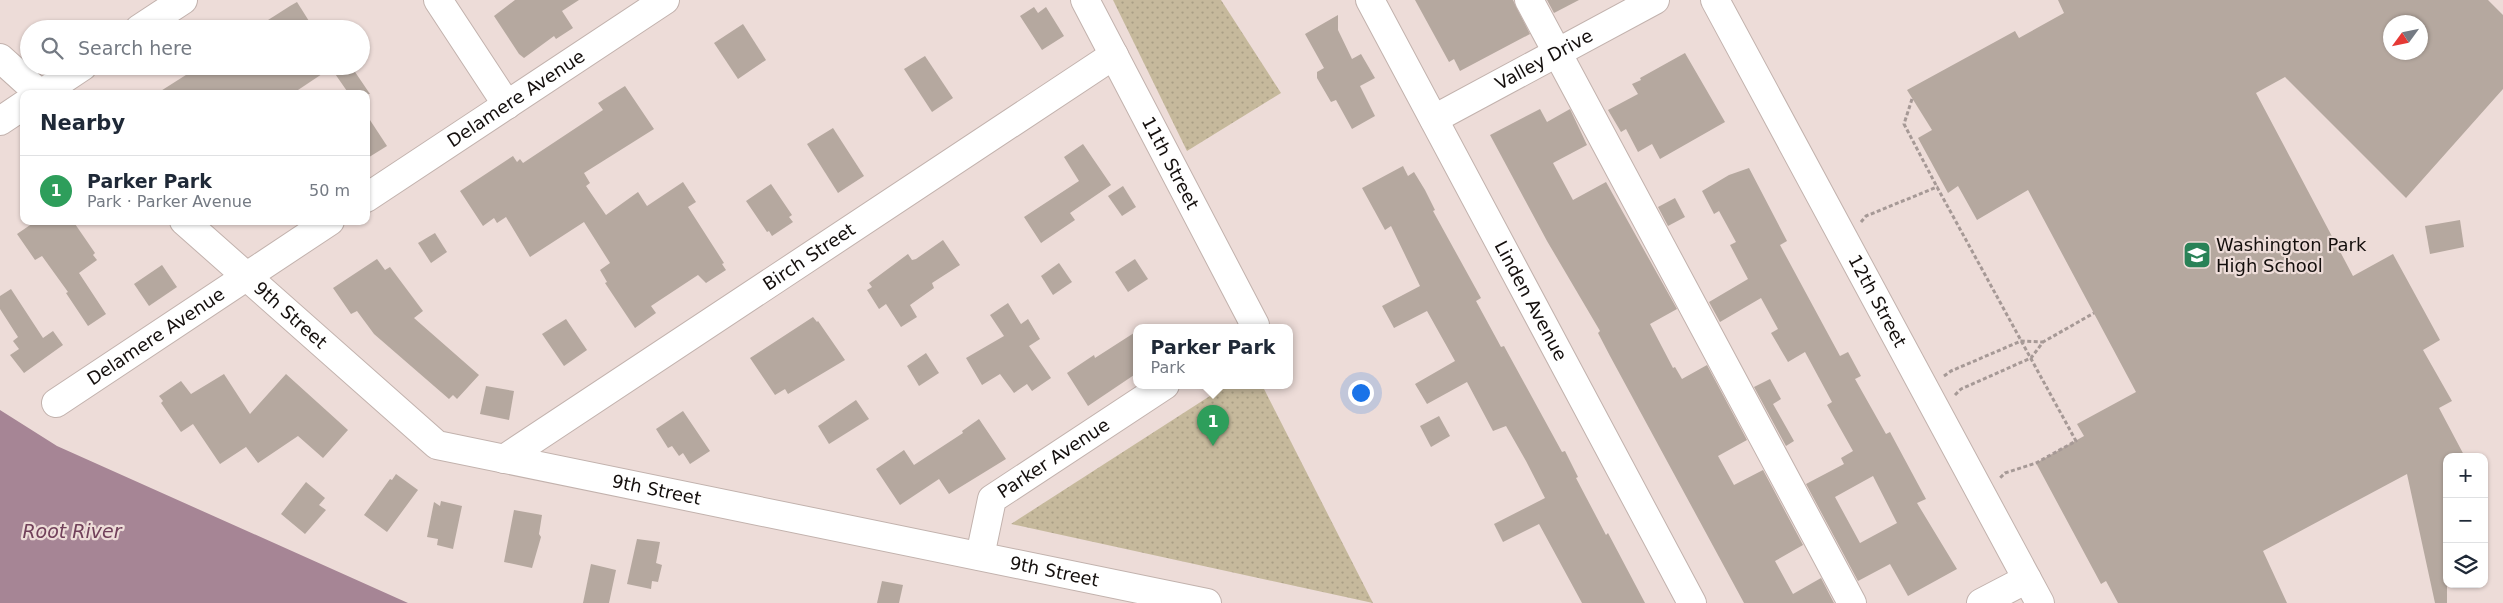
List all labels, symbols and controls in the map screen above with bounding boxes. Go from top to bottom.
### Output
north arrow [2383,15,2428,60]
search box [20,20,370,75]
street label: Valley Drive [1492,25,1596,94]
icon: search [38,34,66,62]
text: Search here [78,37,192,59]
street label: Delamere Avenue [443,45,588,151]
text: Nearby [40,111,125,135]
street label: 11th Street [1138,113,1204,213]
text: Parker Park [87,170,212,192]
text: 1 [50,181,62,200]
text: 50 m [309,181,350,200]
text: Park · Parker Avenue [87,192,252,211]
street label: Birch Street [759,218,859,295]
place label: Washington Park High School [2216,234,2367,276]
street label: Linden Avenue [1490,237,1572,364]
school or university icon: Washington Park High School [2182,240,2212,270]
street label: 12th Street [1844,251,1911,351]
street label: 9th Street [250,277,331,353]
street label: Delamere Avenue [83,283,228,389]
popup [1133,324,1293,389]
text: Parker Park [1151,336,1275,358]
text: Park [1151,358,1185,377]
your location [1348,380,1374,406]
pin: 1 [1197,405,1229,446]
street label: Parker Avenue [993,414,1113,502]
map controls [2443,453,2488,588]
button: + [2443,453,2488,498]
street label: 9th Street [610,470,703,509]
button: − [2443,498,2488,543]
water label: Root River [22,520,123,542]
button: layers [2443,543,2488,588]
street label: 9th Street [1008,552,1101,591]

